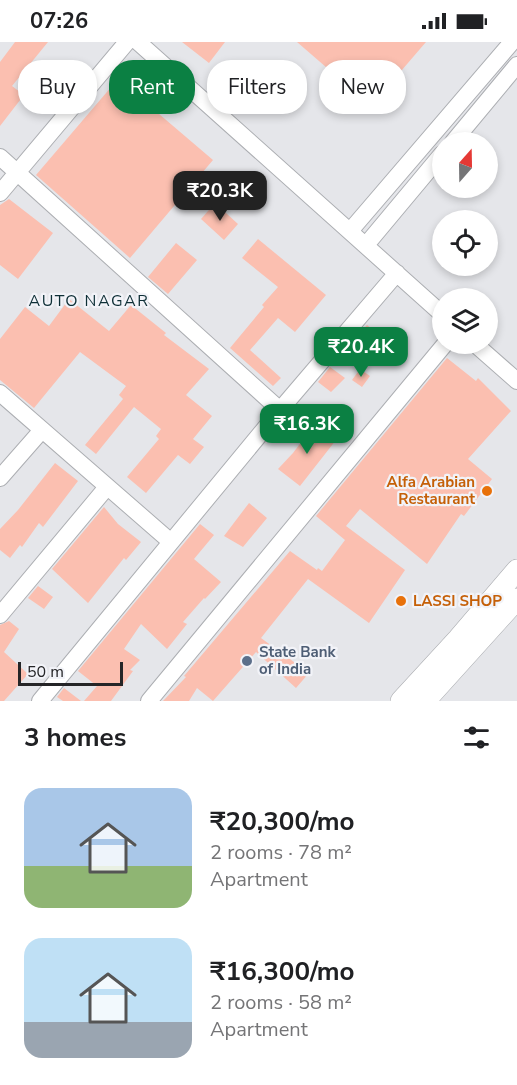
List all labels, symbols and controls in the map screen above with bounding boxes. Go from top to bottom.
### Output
text: 07:26 [30,6,88,36]
chip: Buy [18,60,97,114]
chip: Rent [109,60,195,114]
chip: Filters [207,60,307,114]
chip: New [319,60,406,114]
north arrow [432,132,498,198]
map controls [432,132,498,354]
pin: ₹20.3K [171,171,269,222]
text: ₹20.3K [187,177,253,204]
button: locate [432,210,498,276]
button: layers [432,288,498,354]
district label: AUTO NAGAR [29,290,149,312]
pin: ₹20.4K [312,327,410,378]
text: ₹20.4K [328,333,394,360]
pin: ₹16.3K [258,404,356,455]
text: ₹16.3K [274,410,340,437]
place label: Alfa Arabian Restaurant [387,472,475,509]
marker: Alfa Arabian Restaurant [480,484,494,498]
place label: LASSI SHOP [413,591,502,611]
marker: LASSI SHOP [394,594,408,608]
place label: State Bank of India [259,642,337,679]
marker: State Bank of India [240,654,254,668]
scale bar [18,659,123,686]
text: 50 m [27,661,64,683]
text: 3 homes [24,720,126,755]
icon: filters [460,721,493,754]
text: ₹20,300/mo [210,804,354,839]
icon: home [72,812,144,884]
text: 2 rooms · 78 m² [210,839,352,866]
text: Apartment [210,866,308,893]
text: ₹16,300/mo [210,954,354,989]
icon: home [72,962,144,1034]
text: 2 rooms · 58 m² [210,989,352,1016]
text: Apartment [210,1016,308,1043]

